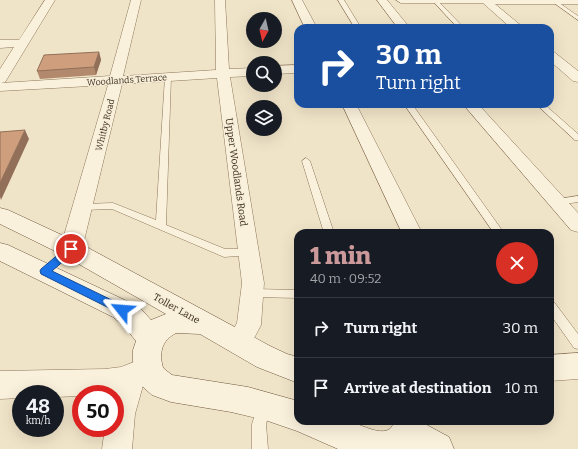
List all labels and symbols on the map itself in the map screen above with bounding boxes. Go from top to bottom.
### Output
north arrow [246,12,282,48]
street label: Woodlands Terrace [87,72,168,88]
street label: Whitby Road [94,97,116,152]
street label: Upper Woodlands Road [222,117,250,227]
pin [54,232,88,266]
position arrow [101,289,143,331]
street label: Toller Lane [151,291,202,327]
speed limit sign: 50 [72,385,124,437]

